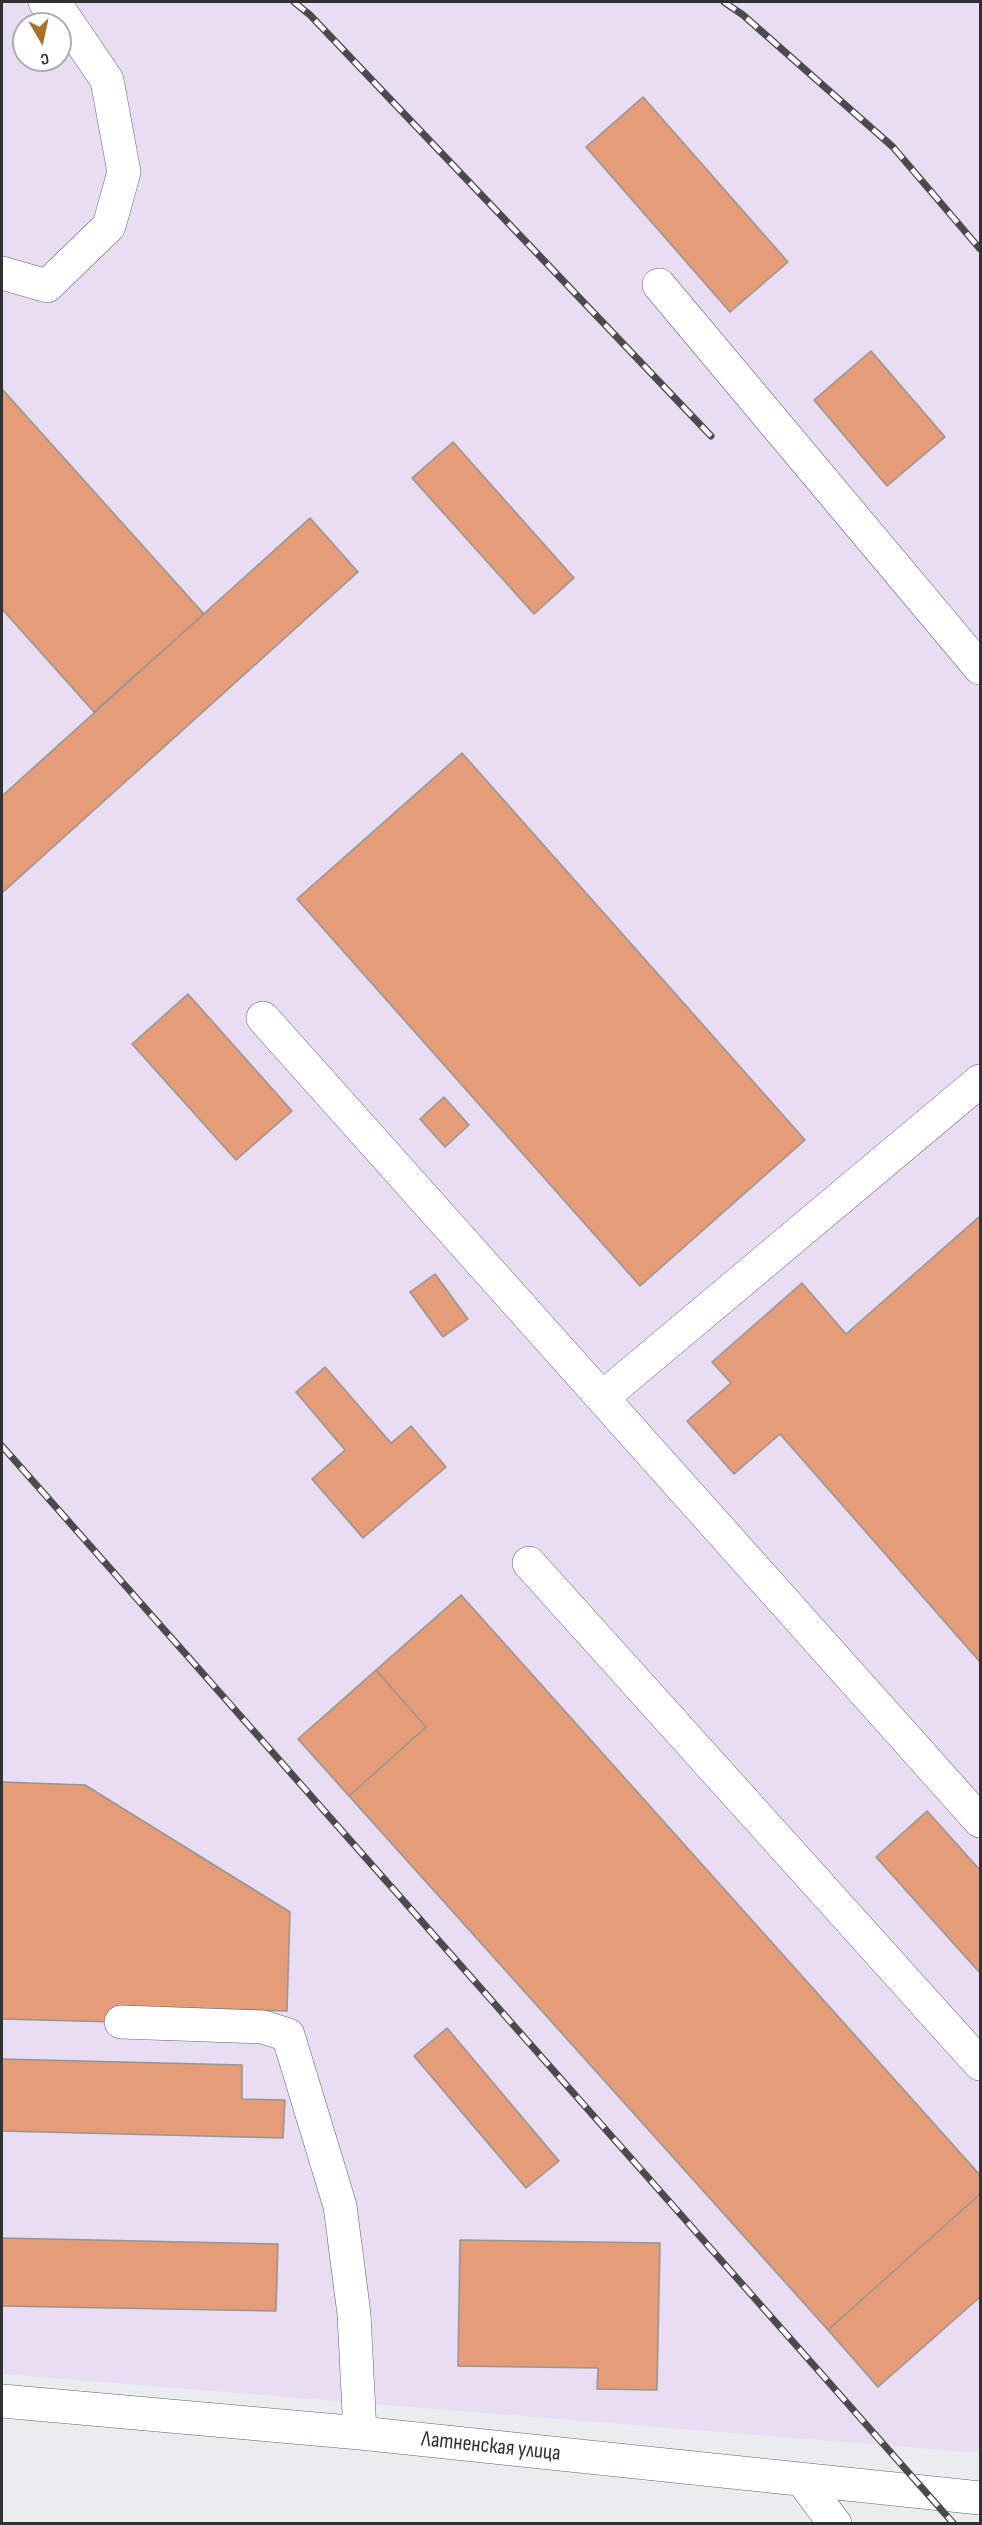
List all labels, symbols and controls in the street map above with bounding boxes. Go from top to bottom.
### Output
north arrow [12,12,72,72]
text: С [39,48,50,68]
street label: Латненская улица [420,2427,562,2467]

